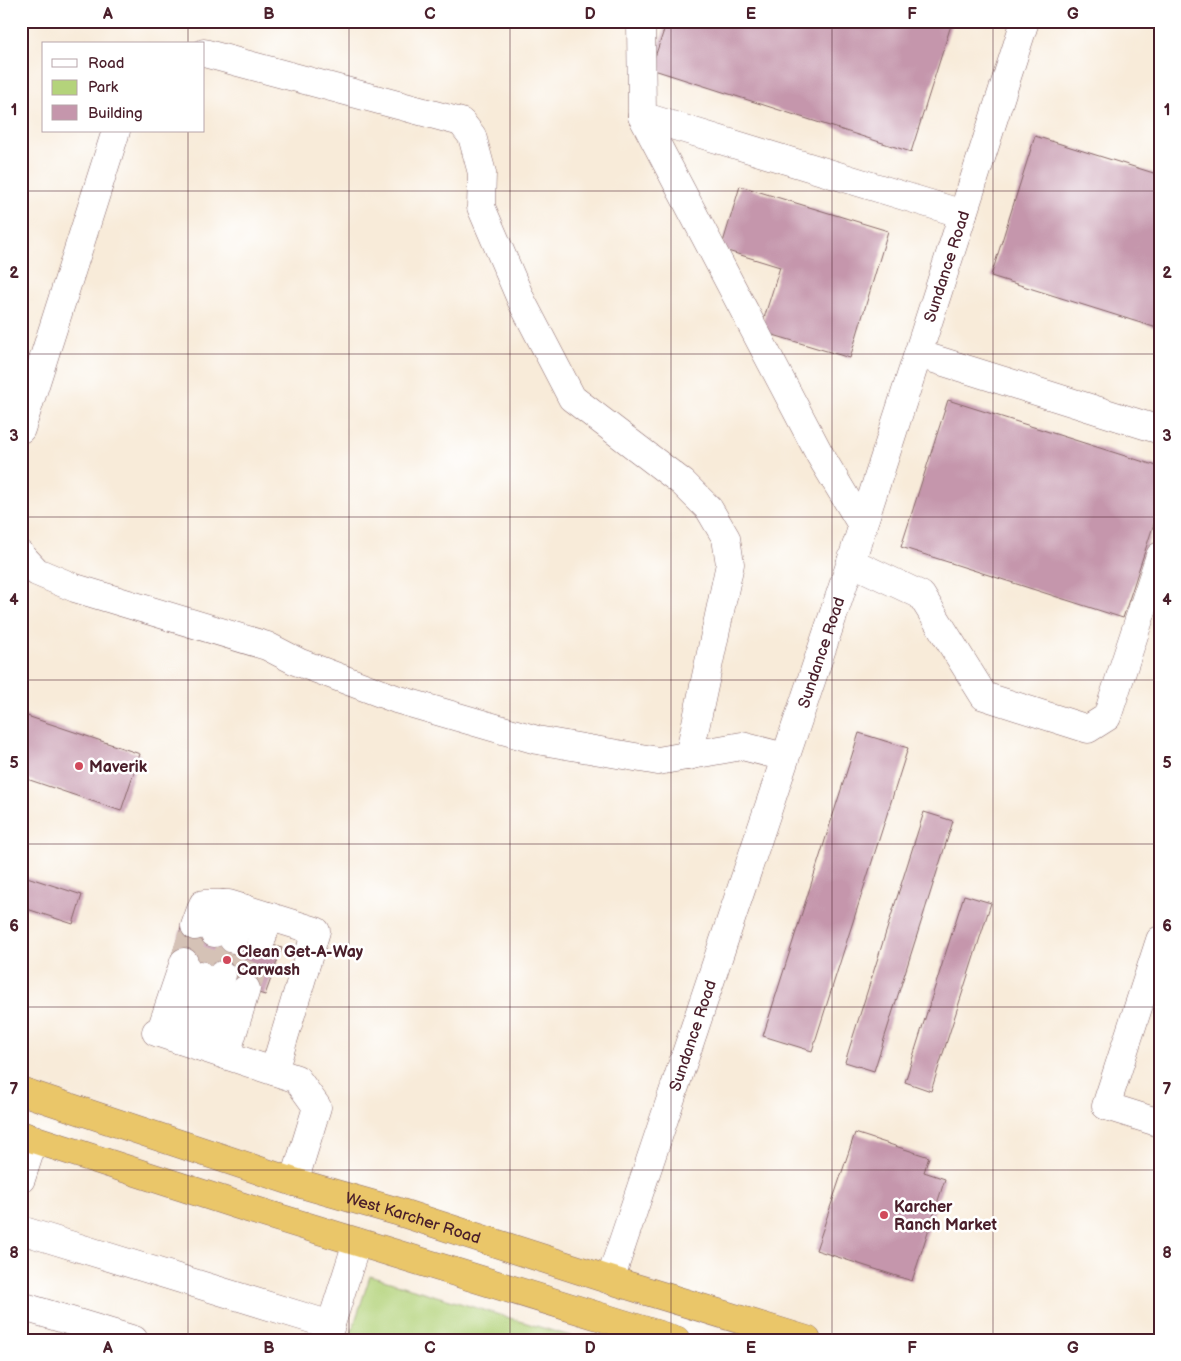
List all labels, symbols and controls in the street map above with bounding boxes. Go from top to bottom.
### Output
text: A [102,5,113,24]
text: B [263,5,275,24]
text: C [424,5,436,24]
text: D [584,5,596,24]
text: E [746,5,756,24]
text: F [907,5,917,24]
text: G [1067,5,1079,24]
legend [42,42,205,132]
text: Road [88,54,124,73]
text: Park [88,78,119,97]
text: 1 [11,101,17,120]
text: 1 [1164,101,1170,120]
text: Building [88,104,143,123]
street label: Sundance Road [921,209,974,325]
text: 2 [9,264,19,283]
text: 2 [1162,264,1172,283]
text: 3 [9,427,19,446]
text: 3 [1162,427,1172,446]
text: 4 [9,591,19,610]
text: 4 [1162,591,1172,610]
street label: Sundance Road [795,595,850,711]
text: 5 [9,754,19,773]
text: 5 [1162,754,1172,773]
place label: Maverik [89,758,148,777]
marker: Maverik [73,760,85,772]
text: 6 [9,917,19,936]
text: 6 [1162,917,1172,936]
place label: Clean Get-A-Way Carwash [237,943,364,980]
marker: Clean Get-A-Way Carwash [221,954,233,966]
street label: Sundance Road [666,978,721,1094]
text: 7 [10,1080,19,1099]
text: 7 [1163,1080,1172,1099]
street label: West Karcher Road [343,1189,483,1249]
place label: Karcher Ranch Market [894,1198,998,1235]
marker: Karcher Ranch Market [878,1209,890,1221]
text: 8 [9,1244,19,1263]
text: 8 [1162,1244,1172,1263]
text: A [102,1339,113,1358]
text: B [263,1339,275,1358]
text: C [424,1339,436,1358]
text: D [584,1339,596,1358]
text: E [746,1339,756,1358]
text: F [907,1339,917,1358]
text: G [1067,1339,1079,1358]

